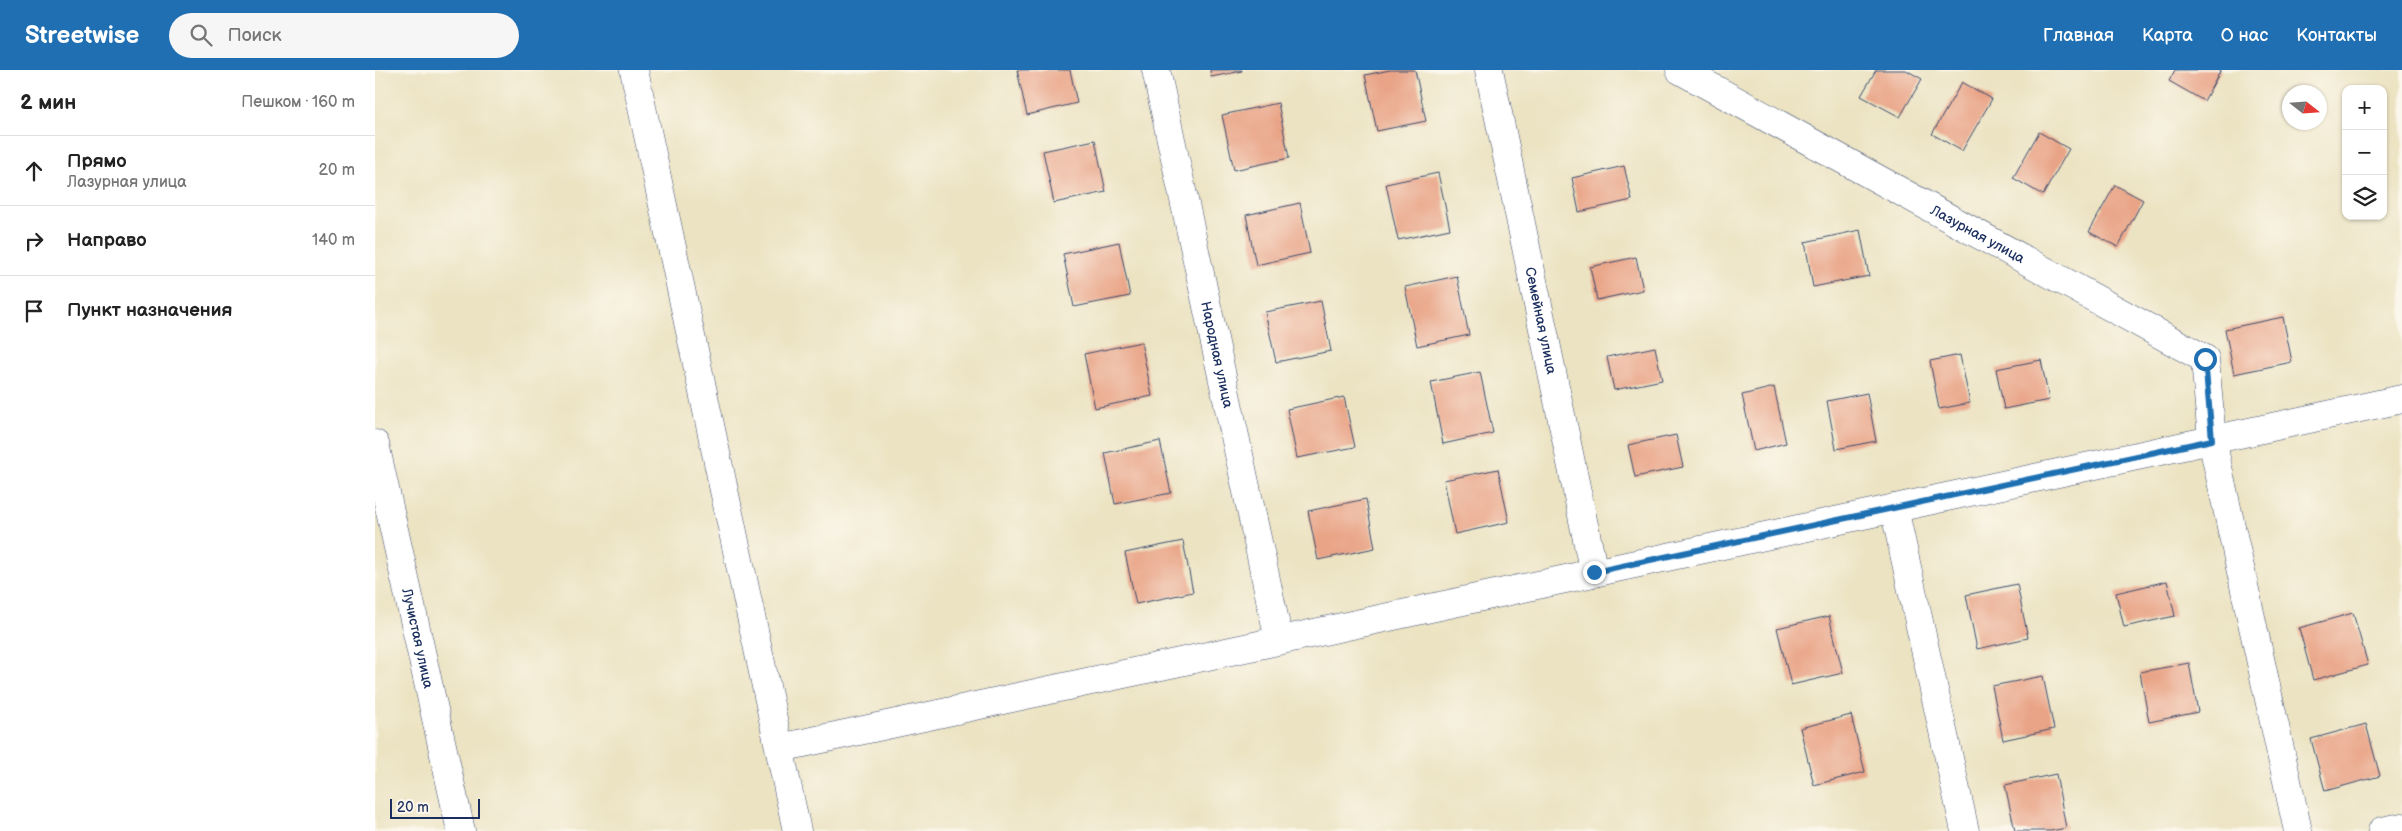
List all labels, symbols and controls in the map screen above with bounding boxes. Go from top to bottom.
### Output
search box [169,13,519,58]
text: Streetwise [25,21,139,50]
icon: search [187,21,215,49]
text: Поиск [227,24,282,47]
text: Главная [2043,25,2114,46]
text: Карта [2142,25,2193,46]
text: О нас [2221,25,2268,46]
text: Контакты [2296,25,2377,46]
north arrow [2282,85,2327,130]
map controls [2342,85,2387,220]
button: + [2342,85,2387,130]
text: 2 мин [20,90,76,115]
text: Пешком · 160 m [241,93,355,112]
button: − [2342,130,2387,175]
text: Прямо [67,150,127,173]
icon: ahead [20,157,48,185]
text: 20 m [319,161,355,180]
text: Лазурная улица [67,173,187,192]
button: layers [2342,175,2387,220]
street label: Лазурная улица [1927,201,2028,267]
icon: right [20,227,48,255]
text: Направо [67,229,147,252]
text: 140 m [312,231,355,250]
street label: Семейная улица [1521,266,1560,376]
icon: arrive [20,297,48,325]
text: Пункт назначения [67,299,232,322]
street label: Народная улица [1197,300,1237,410]
route start [2194,348,2217,371]
route end [1583,561,1606,584]
street label: Лучистая улица [398,586,437,691]
scale bar [390,796,480,819]
text: 20 m [397,799,429,816]

